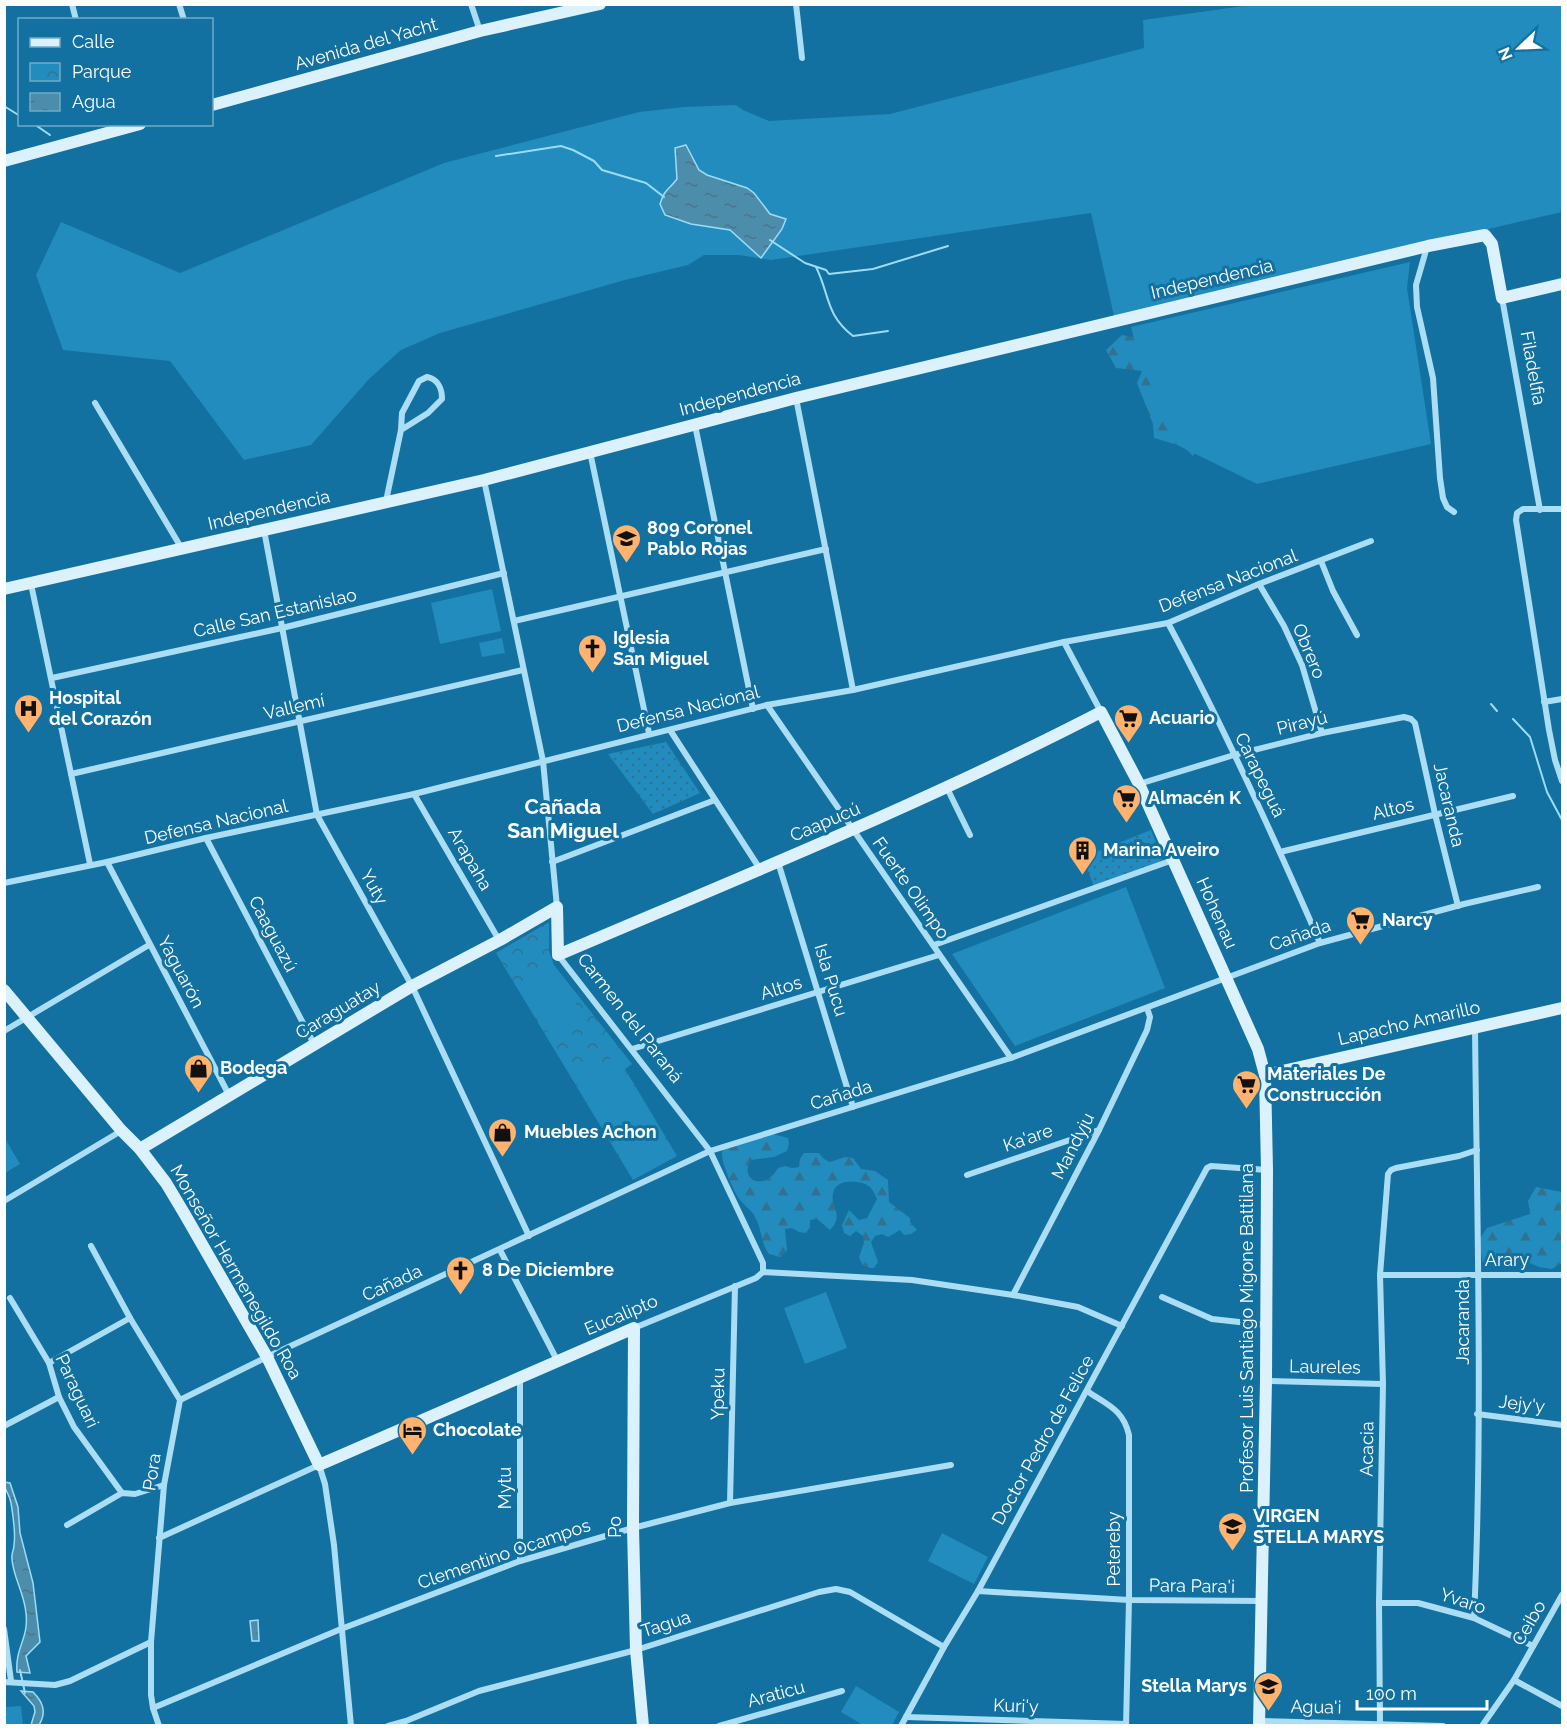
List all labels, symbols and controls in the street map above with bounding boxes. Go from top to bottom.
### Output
street label: Avenida del Yacht [292,13,440,74]
legend [18,18,213,126]
north arrow [1489,18,1549,78]
text: Calle [72,31,115,52]
text: N [1495,44,1517,63]
text: Parque [72,61,132,82]
text: Agua [72,91,116,112]
street label: Independencia [1149,254,1275,303]
street label: Filadelfia [1517,329,1550,407]
street label: Independencia [677,367,803,420]
street label: Independencia [206,485,332,534]
place label: 809 Coronel Pablo Rojas [647,517,752,559]
school or university icon: 809 Coronel Pablo Rojas [610,522,642,564]
street label: Defensa Nacional [1156,544,1300,617]
street label: Calle San Estanislao [191,583,359,642]
street label: Obrero [1288,620,1331,682]
place label: Iglesia San Miguel [613,627,709,669]
church icon: Iglesia San Miguel [576,632,608,674]
street label: Defensa Nacional [614,681,762,736]
place label: Hospital del Corazón [49,687,152,729]
street label: Vallemí [261,689,326,724]
hospital icon: Hospital del Corazón [12,692,44,734]
supermarket icon: Acuario [1112,702,1144,744]
street label: Pirayú [1274,706,1329,739]
place label: Acuario [1149,707,1215,728]
street label: Carapeguá [1231,729,1290,821]
street label: Jacaranda [1430,761,1469,849]
supermarket icon: Almacén K [1111,782,1143,824]
place label: Almacén K [1148,787,1242,808]
street label: Altos [1370,793,1416,824]
district label: Cañada San Miguel [507,794,619,843]
street label: Defensa Nacional [142,795,290,848]
street label: Caapucú [786,797,863,846]
street label: Arapaha [444,823,497,894]
street label: Fuerte Olimpo [869,833,954,943]
building icon: Marina Aveiro [1066,834,1098,876]
place label: Marina Aveiro [1103,839,1220,860]
street label: Yuty [356,865,393,908]
street label: Hohenau [1192,874,1242,952]
street label: Caaguazú [245,892,302,975]
supermarket icon: Narcy [1345,904,1377,946]
place label: Narcy [1382,909,1433,930]
street label: Cañada [1266,914,1333,955]
street label: Yaguarón [154,932,209,1011]
street label: Isla Pucu [810,941,852,1019]
street label: Carmen del Paraná [573,949,688,1087]
street label: Altos [758,971,804,1004]
street label: Caraguatay [292,976,384,1043]
street label: Lapacho Amarillo [1336,996,1482,1049]
shop icon: Bodega [183,1052,215,1094]
place label: Bodega [220,1057,287,1078]
place label: Materiales De Construcción [1267,1063,1386,1105]
supermarket icon: Materiales De Construcción [1230,1068,1262,1110]
street label: Cañada [807,1075,874,1114]
street label: Mandyju [1047,1109,1098,1182]
shop icon: Muebles Achon [487,1116,519,1158]
street label: Ka'are [1000,1119,1056,1156]
place label: Muebles Achon [524,1121,657,1142]
street label: Monseñor Hermenegildo Roa [166,1161,307,1383]
street label: Profesor Luis Santiago Migone Battilana [1236,1163,1257,1493]
street label: Arary [1485,1249,1529,1270]
church icon: 8 De Diciembre [445,1254,477,1296]
place label: 8 De Diciembre [482,1259,614,1280]
street label: Cañada [359,1260,425,1305]
street label: Jacaranda [1452,1279,1473,1365]
street label: Eucalipto [581,1290,661,1339]
street label: Paraguari [51,1351,104,1431]
street label: Doctor Pedro de Felice [987,1351,1098,1528]
street label: Laureles [1289,1355,1361,1378]
street label: Ypeku [707,1368,728,1420]
street label: Jejy'y [1498,1390,1546,1417]
hotel icon: Chocolate [396,1414,428,1456]
place label: Chocolate [433,1419,522,1440]
street label: Acacia [1356,1421,1377,1477]
street label: Pora [138,1452,165,1492]
street label: Mytu [494,1467,515,1509]
place label: VIRGEN STELLA MARYS [1253,1505,1384,1547]
school or university icon: VIRGEN STELLA MARYS [1216,1510,1248,1552]
street label: Petereby [1103,1511,1124,1587]
street label: Clementino Ocampos [415,1514,593,1593]
street label: Po [604,1516,625,1538]
street label: Para Para'i [1149,1574,1235,1597]
street label: Yvaro [1438,1583,1489,1618]
street label: Ceibo [1507,1596,1550,1649]
street label: Tagua [639,1606,693,1641]
school or university icon: Stella Marys [1252,1670,1284,1712]
scale bar [1357,1673,1488,1711]
place label: Stella Marys [1141,1675,1247,1696]
street label: Araticu [745,1676,807,1711]
text: 100 m [1366,1683,1417,1704]
street label: Kuri'y [993,1694,1039,1717]
street label: Agua'i [1290,1696,1342,1717]

